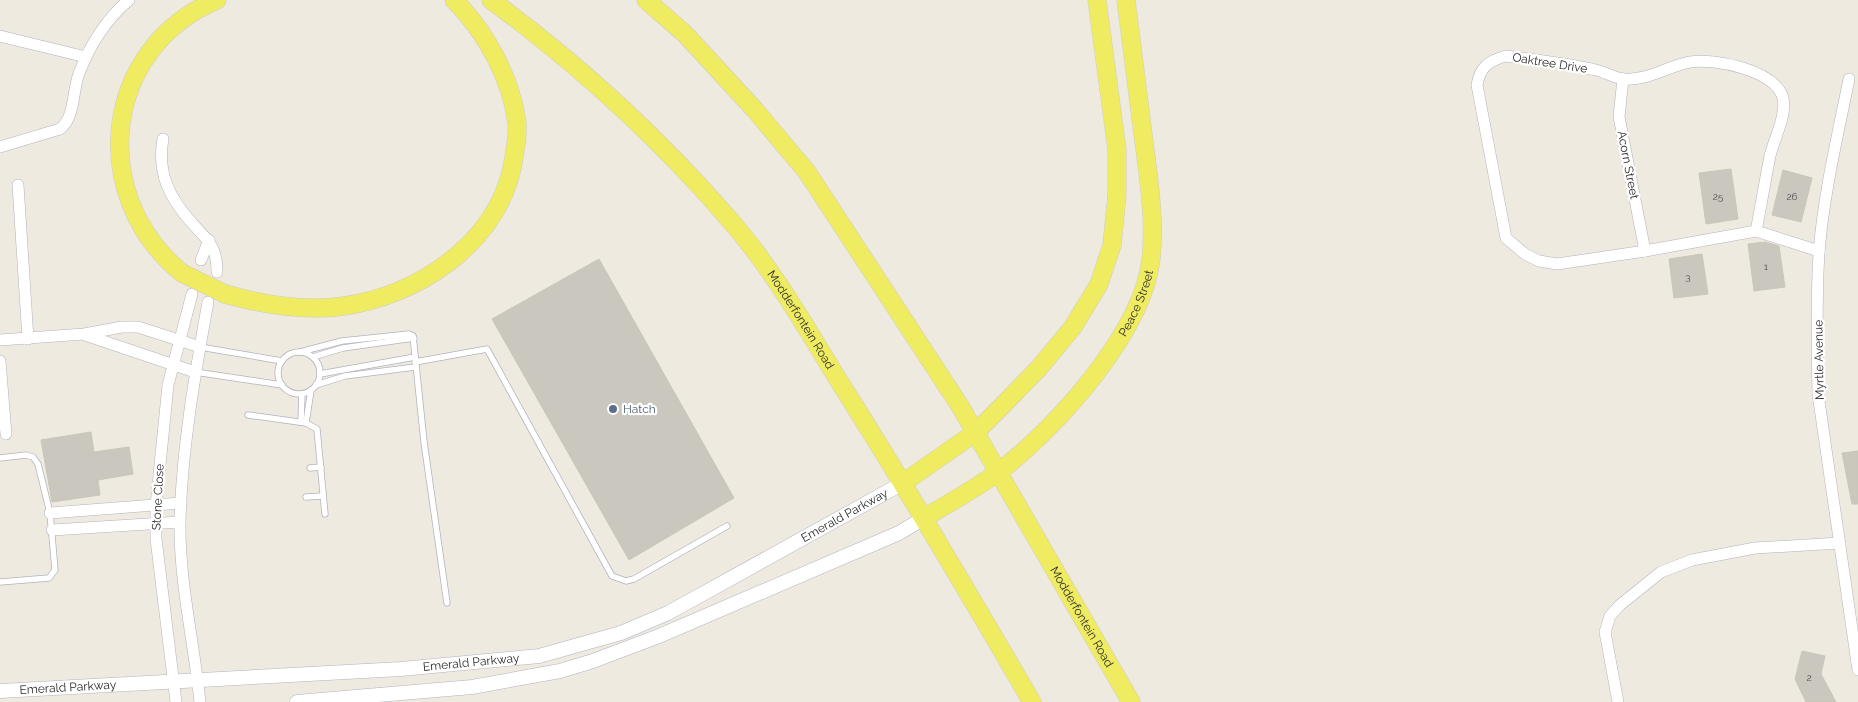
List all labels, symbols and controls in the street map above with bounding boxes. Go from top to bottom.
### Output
street label: Oaktree Drive [1512,50,1588,76]
street label: Acorn Street [1615,130,1641,200]
house number: 25 [1713,191,1724,202]
house number: 26 [1786,191,1798,202]
house number: 1 [1764,261,1769,272]
street label: Modderfontein Road [764,268,837,372]
street label: Peace Street [1116,269,1156,339]
house number: 3 [1685,271,1691,282]
street label: Myrtle Avenue [1811,320,1827,400]
place label: Hatch [623,402,656,416]
marker: Hatch [607,403,619,415]
street label: Stone Close [149,463,167,531]
street label: Emerald Parkway [799,486,891,545]
street label: Modderfontein Road [1047,564,1116,670]
street label: Emerald Parkway [422,651,520,674]
house number: 2 [1806,672,1812,683]
street label: Emerald Parkway [19,678,117,697]

